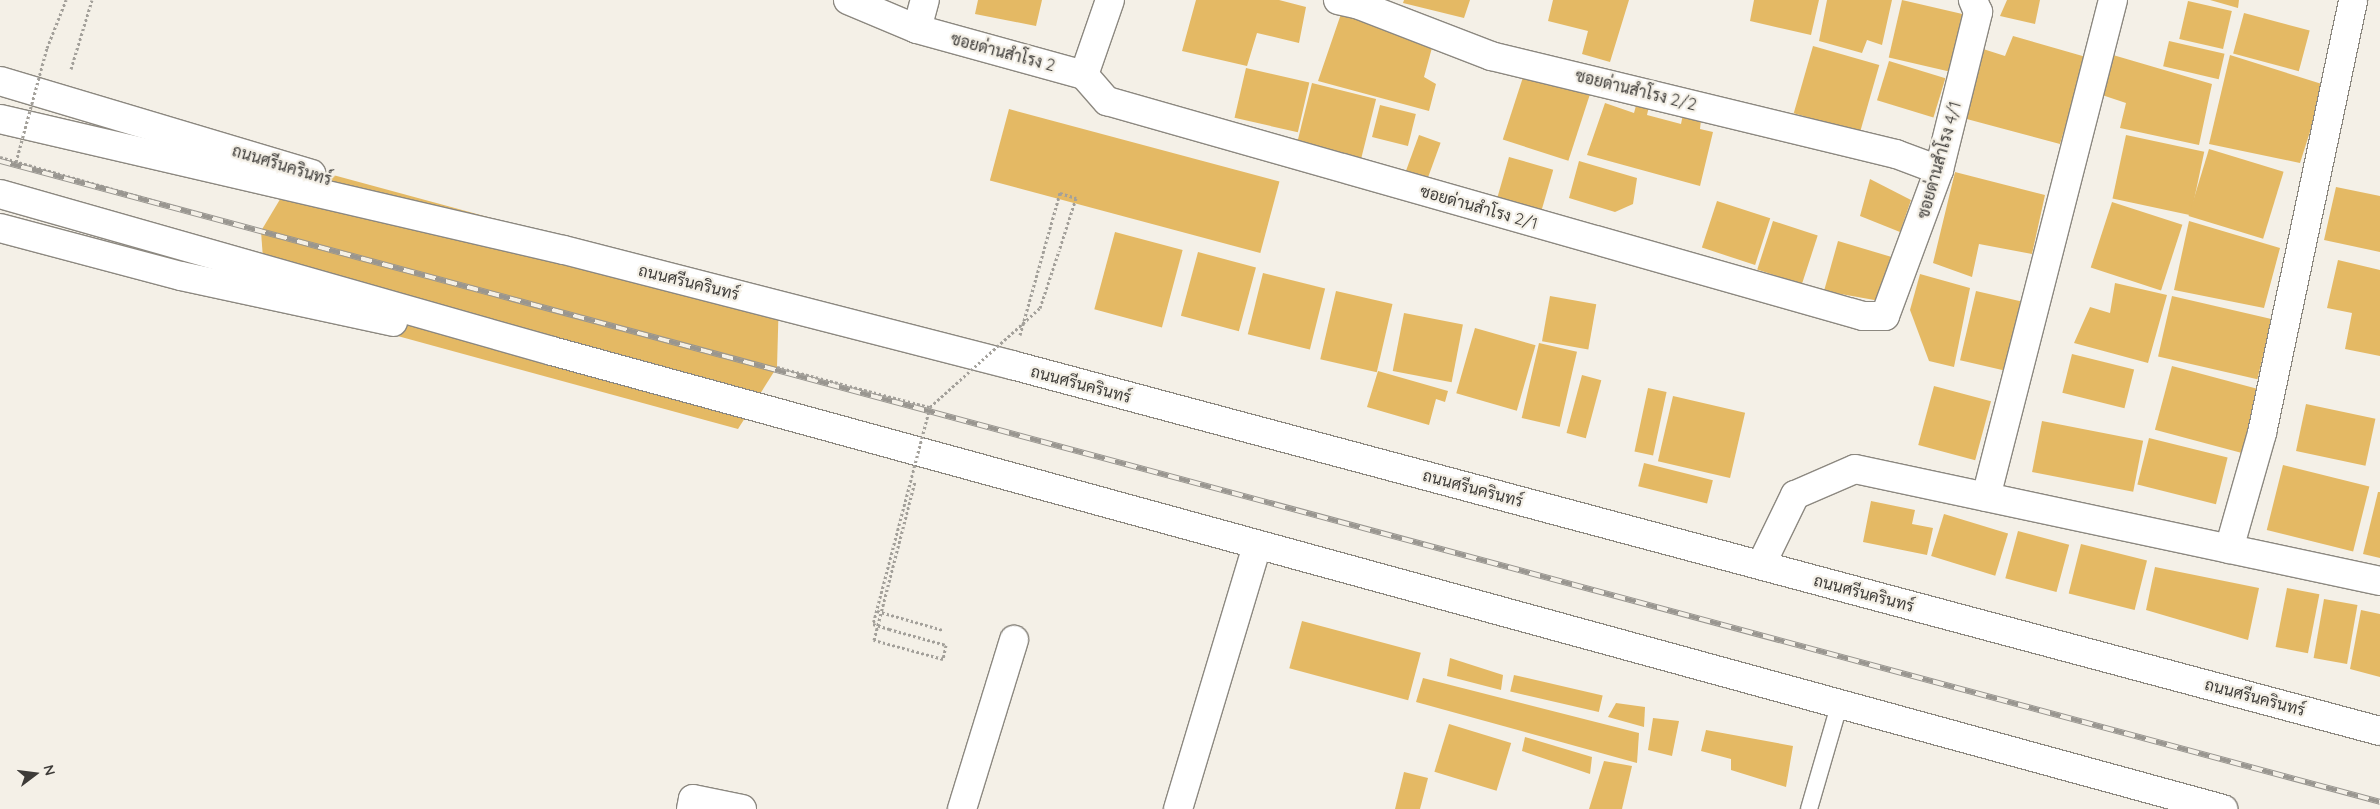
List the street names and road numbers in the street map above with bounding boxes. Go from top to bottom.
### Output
street label: ซอยด่านสำโรง 2 [949,29,1057,75]
street label: ซอยด่านสำโรง 2/2 [1573,66,1699,114]
street label: ซอยด่านสำโรง 4/1 [1913,99,1965,221]
street label: ถนนศรีนครินทร์ [230,141,334,189]
street label: ซอยด่านสำโรง 2/1 [1418,181,1540,233]
street label: ถนนศรีนครินทร์ [637,260,741,304]
street label: ถนนศรีนครินทร์ [1029,361,1133,407]
street label: ถนนศรีนครินทร์ [1421,465,1525,511]
street label: ถนนศรีนครินทร์ [1812,570,1916,616]
street label: ถนนศรีนครินทร์ [2203,674,2307,720]

